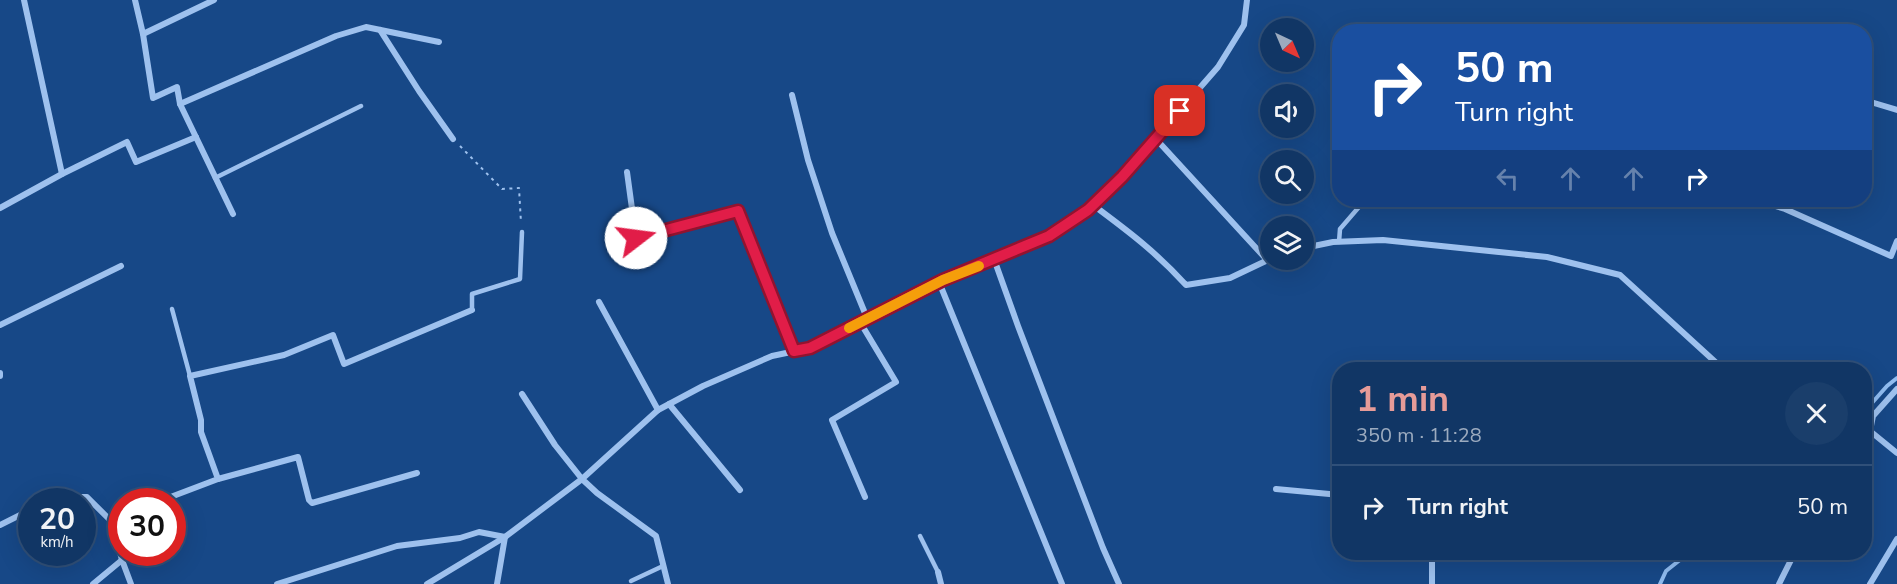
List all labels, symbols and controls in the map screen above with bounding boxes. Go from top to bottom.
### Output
north arrow [1260,18,1314,72]
map controls [1260,18,1314,270]
text: 50 m [1455,40,1554,97]
icon: right [1356,48,1434,126]
button: sound [1260,84,1314,138]
pin [1154,85,1205,136]
icon: arrive [1163,94,1196,127]
text: Turn right [1455,94,1573,131]
button: search [1260,150,1314,204]
icon: left [1491,162,1524,195]
icon: ahead [1554,162,1587,195]
icon: ahead [1617,162,1650,195]
icon: right [1680,162,1713,195]
position arrow [604,206,668,270]
button: layers [1260,216,1314,270]
text: 1 min [1356,375,1449,424]
button: close [1785,382,1848,445]
text: 350 m · 11:28 [1356,422,1482,449]
speed limit sign: 30 [108,488,186,566]
icon: right [1356,491,1389,524]
text: Turn right [1407,492,1508,522]
text: 50 m [1797,492,1848,522]
text: 20 [39,499,75,540]
text: km/h [40,532,74,552]

